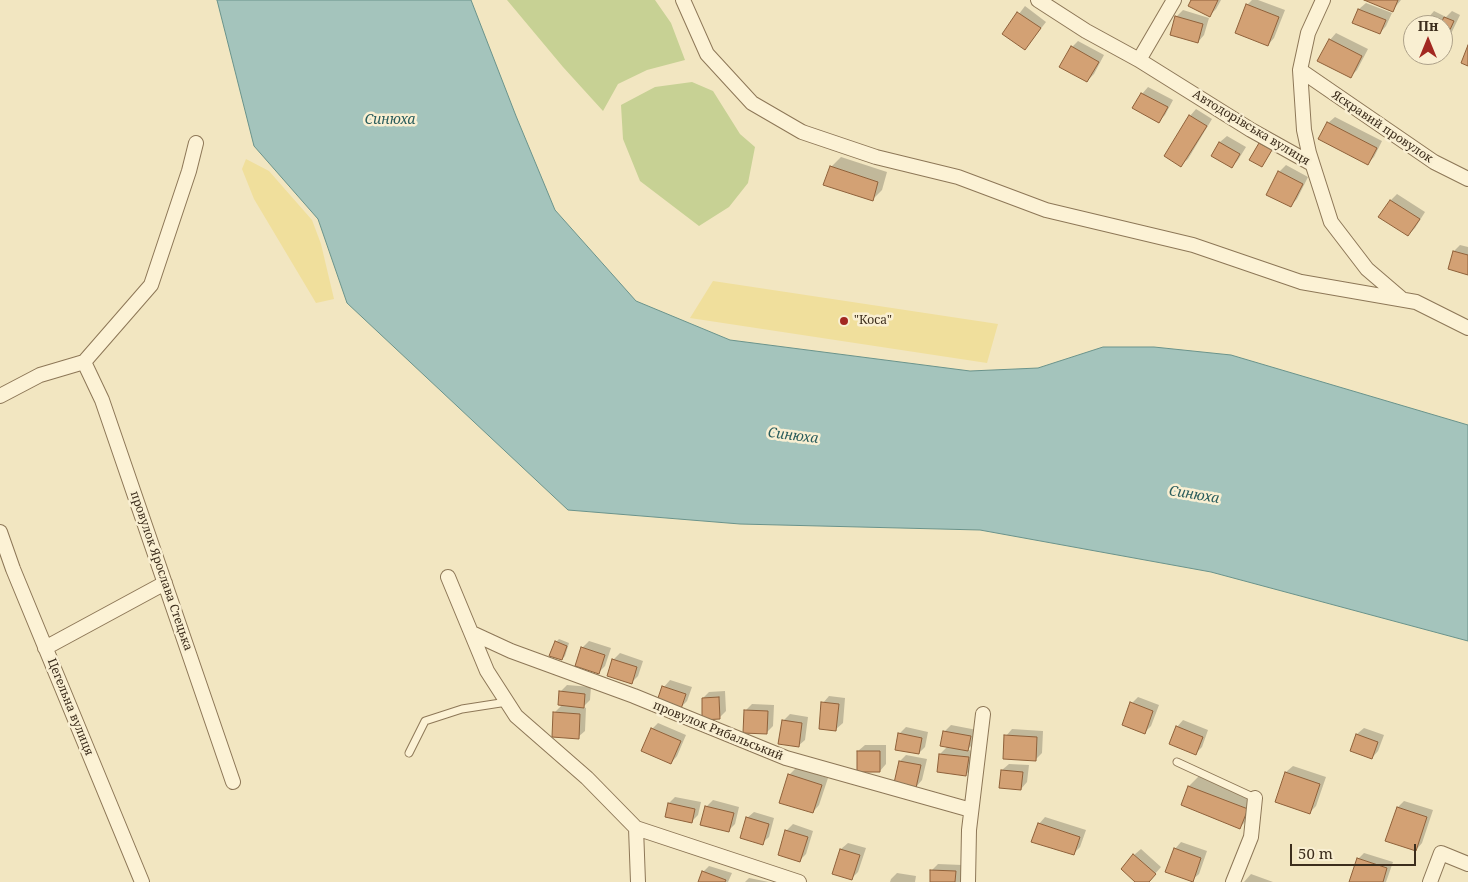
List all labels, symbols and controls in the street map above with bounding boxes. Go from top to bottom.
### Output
north arrow [1403,15,1453,65]
text: Пн [1418,16,1438,35]
street label: Автодорівська вулиця [1190,87,1312,169]
street label: Яскравий провулок [1329,88,1435,166]
water label: Синюха [364,112,416,128]
place label: "Коса" [854,314,892,328]
marker: "Коса" [838,315,850,327]
water label: Синюха [767,425,819,447]
water label: Синюха [1167,483,1221,507]
street label: провулок Ярослава Стецька [127,489,195,653]
street label: Цегельна вулиця [44,656,96,758]
street label: провулок Рибальський [651,698,785,764]
scale bar [1293,834,1419,866]
text: 50 m [1298,843,1333,863]

